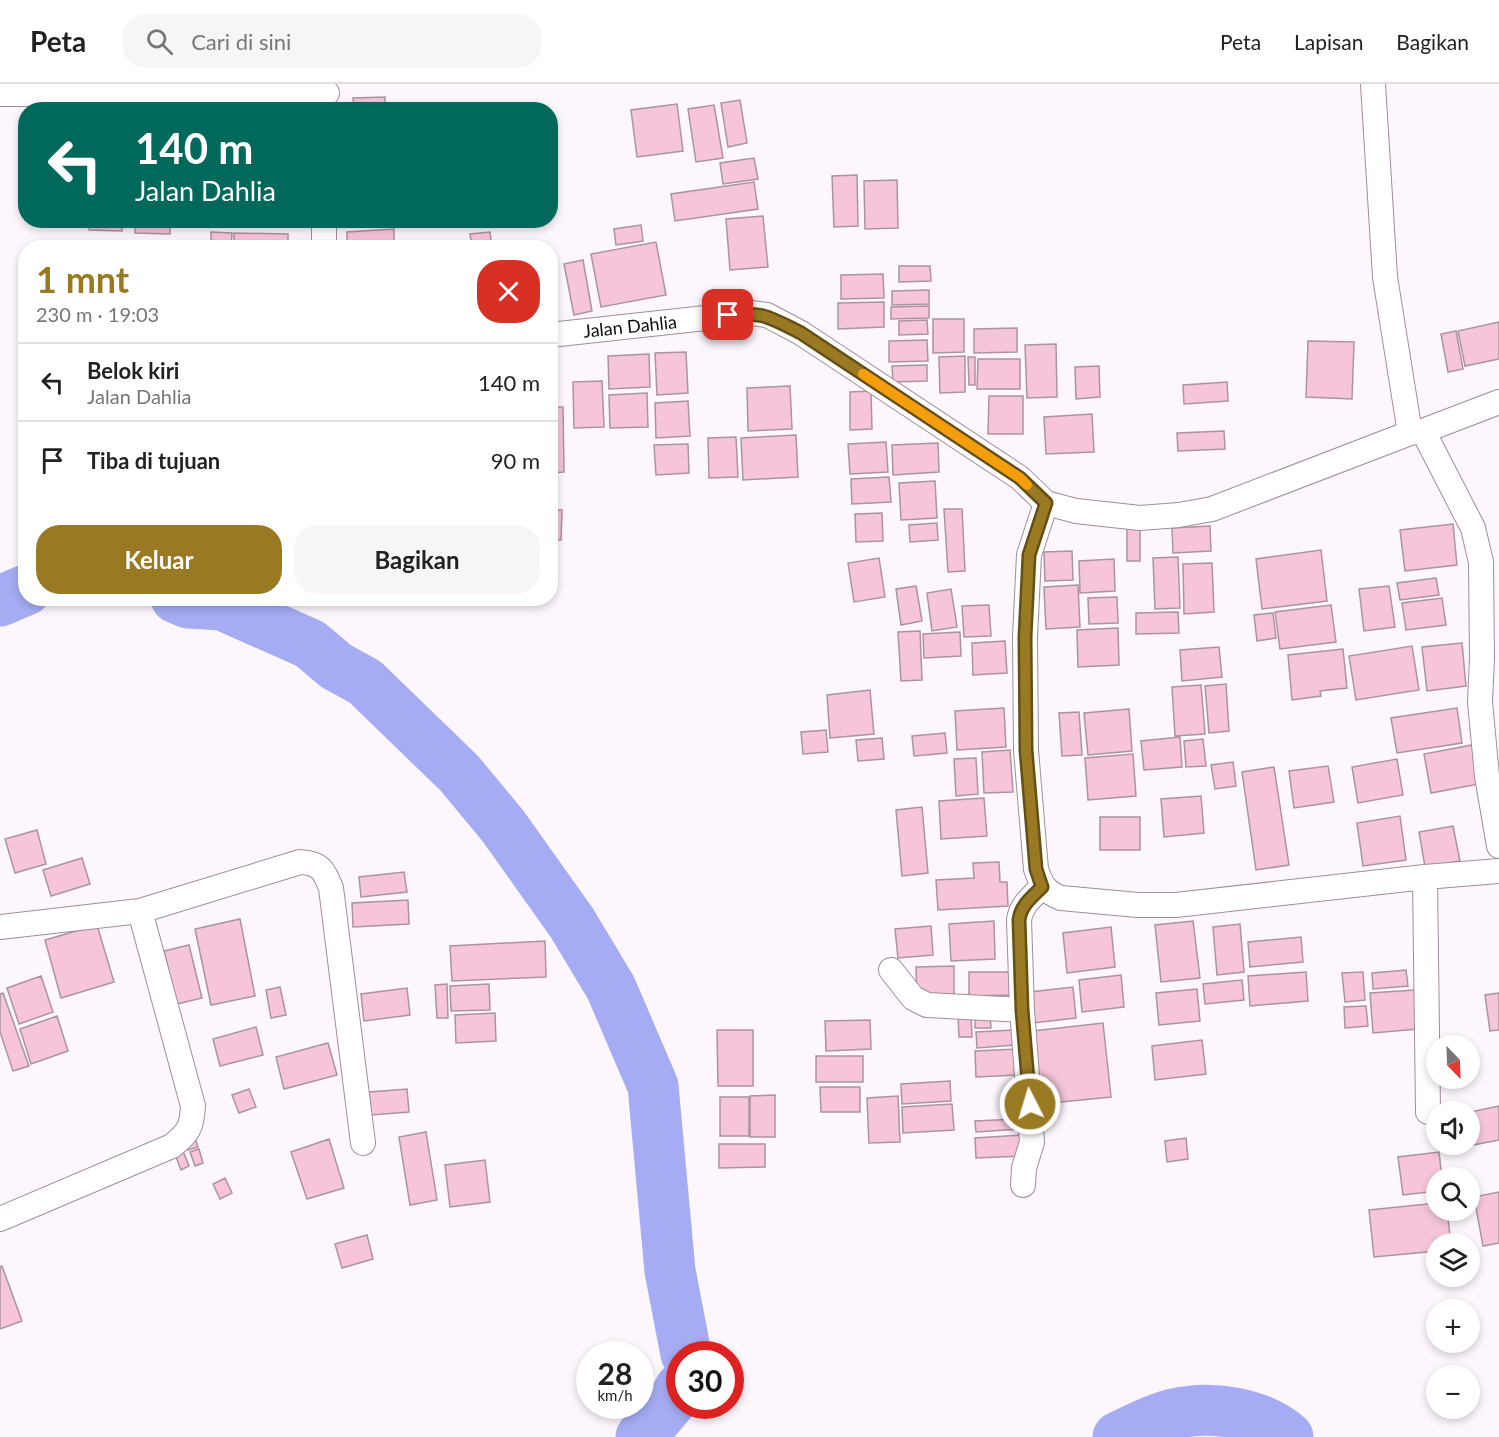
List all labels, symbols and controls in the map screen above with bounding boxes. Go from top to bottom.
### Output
search box [122,14,542,68]
text: Peta [30,24,86,58]
icon: search [143,25,176,58]
text: Cari di sini [191,28,291,55]
text: Peta [1220,29,1261,54]
text: Lapisan [1294,29,1363,54]
text: Bagikan [1396,29,1469,54]
text: 140 m [135,123,253,173]
icon: left [36,126,114,204]
text: Jalan Dahlia [135,174,276,207]
text: 1 mnt [36,257,129,301]
button: close [477,260,540,323]
pin [702,289,753,340]
icon: arrive [711,298,744,331]
text: 230 m · 19:03 [36,302,159,326]
street label: Jalan Dahlia [582,310,678,342]
text: Belok kiri [87,357,179,384]
icon: left [36,366,69,399]
text: 140 m [478,369,540,396]
text: Jalan Dahlia [87,384,191,408]
icon: arrive [36,444,69,477]
text: Tiba di tujuan [87,447,220,474]
text: 90 m [491,447,540,474]
button: Keluar [36,525,282,594]
button: Bagikan [294,525,540,594]
north arrow [1426,1035,1480,1089]
map controls [1426,1035,1480,1419]
position arrow [998,1072,1062,1136]
button: sound [1426,1101,1480,1155]
button: search [1426,1167,1480,1221]
button: layers [1426,1233,1480,1287]
button: + [1426,1299,1480,1353]
speed limit sign: 30 [666,1341,744,1419]
text: 28 [598,1355,632,1391]
button: − [1426,1365,1480,1419]
text: km/h [597,1386,633,1404]

